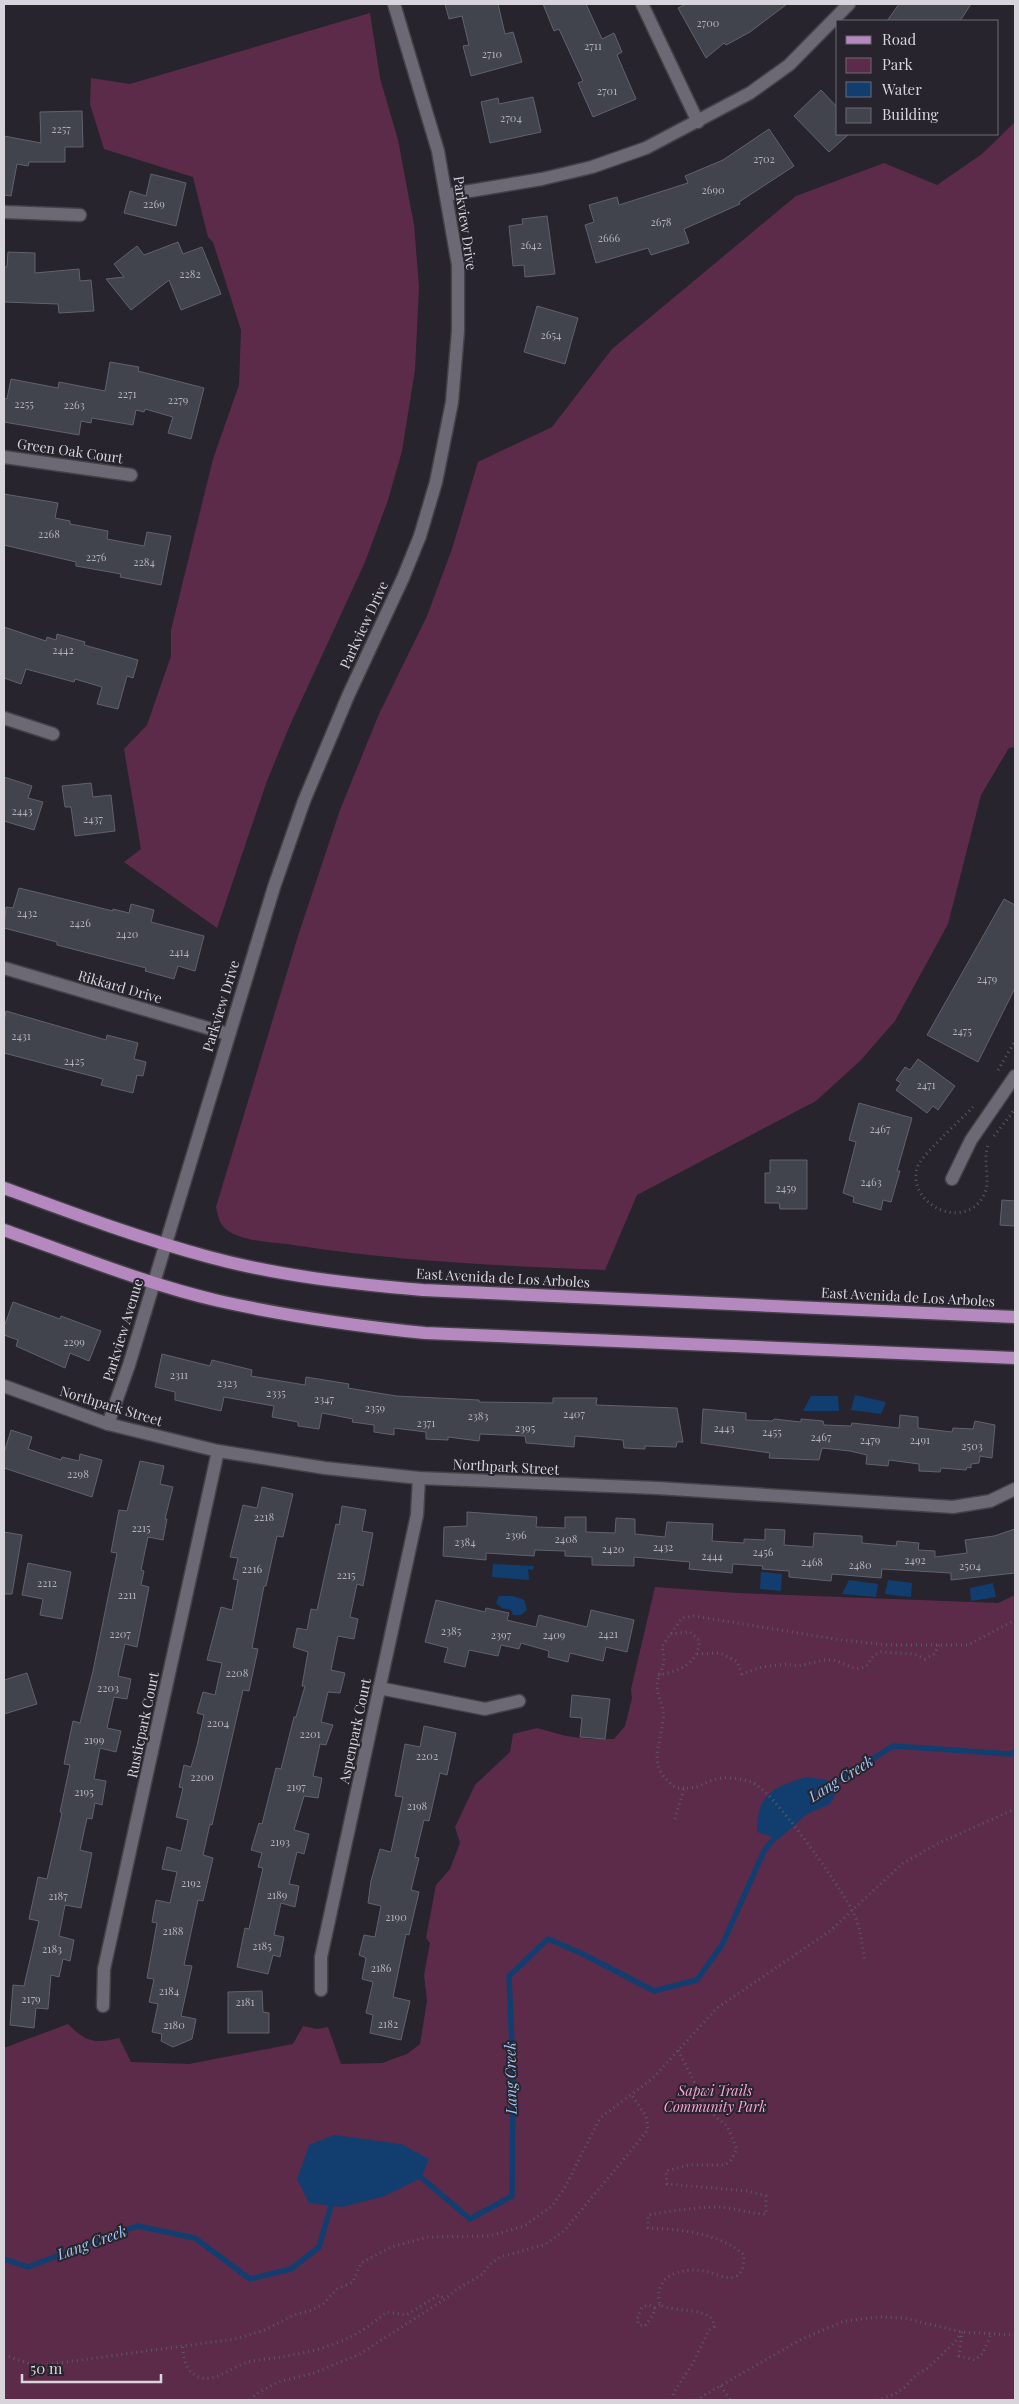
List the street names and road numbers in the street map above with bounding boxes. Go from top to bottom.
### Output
street label: Parkview Drive [449,175,482,271]
street label: Green Oak Court [16,434,125,467]
street label: Parkview Drive [335,578,392,672]
street label: Parkview Drive [198,958,243,1054]
street label: Rikkard Drive [76,965,164,1008]
street label: East Avenida de Los Arboles [416,1263,591,1292]
street label: Parkview Avenue [98,1276,147,1383]
street label: East Avenida de Los Arboles [821,1282,996,1311]
street label: Northpark Street [57,1381,166,1430]
street label: Northpark Street [452,1454,561,1479]
street label: Rusticpark Court [122,1669,163,1780]
street label: Aspenpark Court [334,1675,375,1786]

